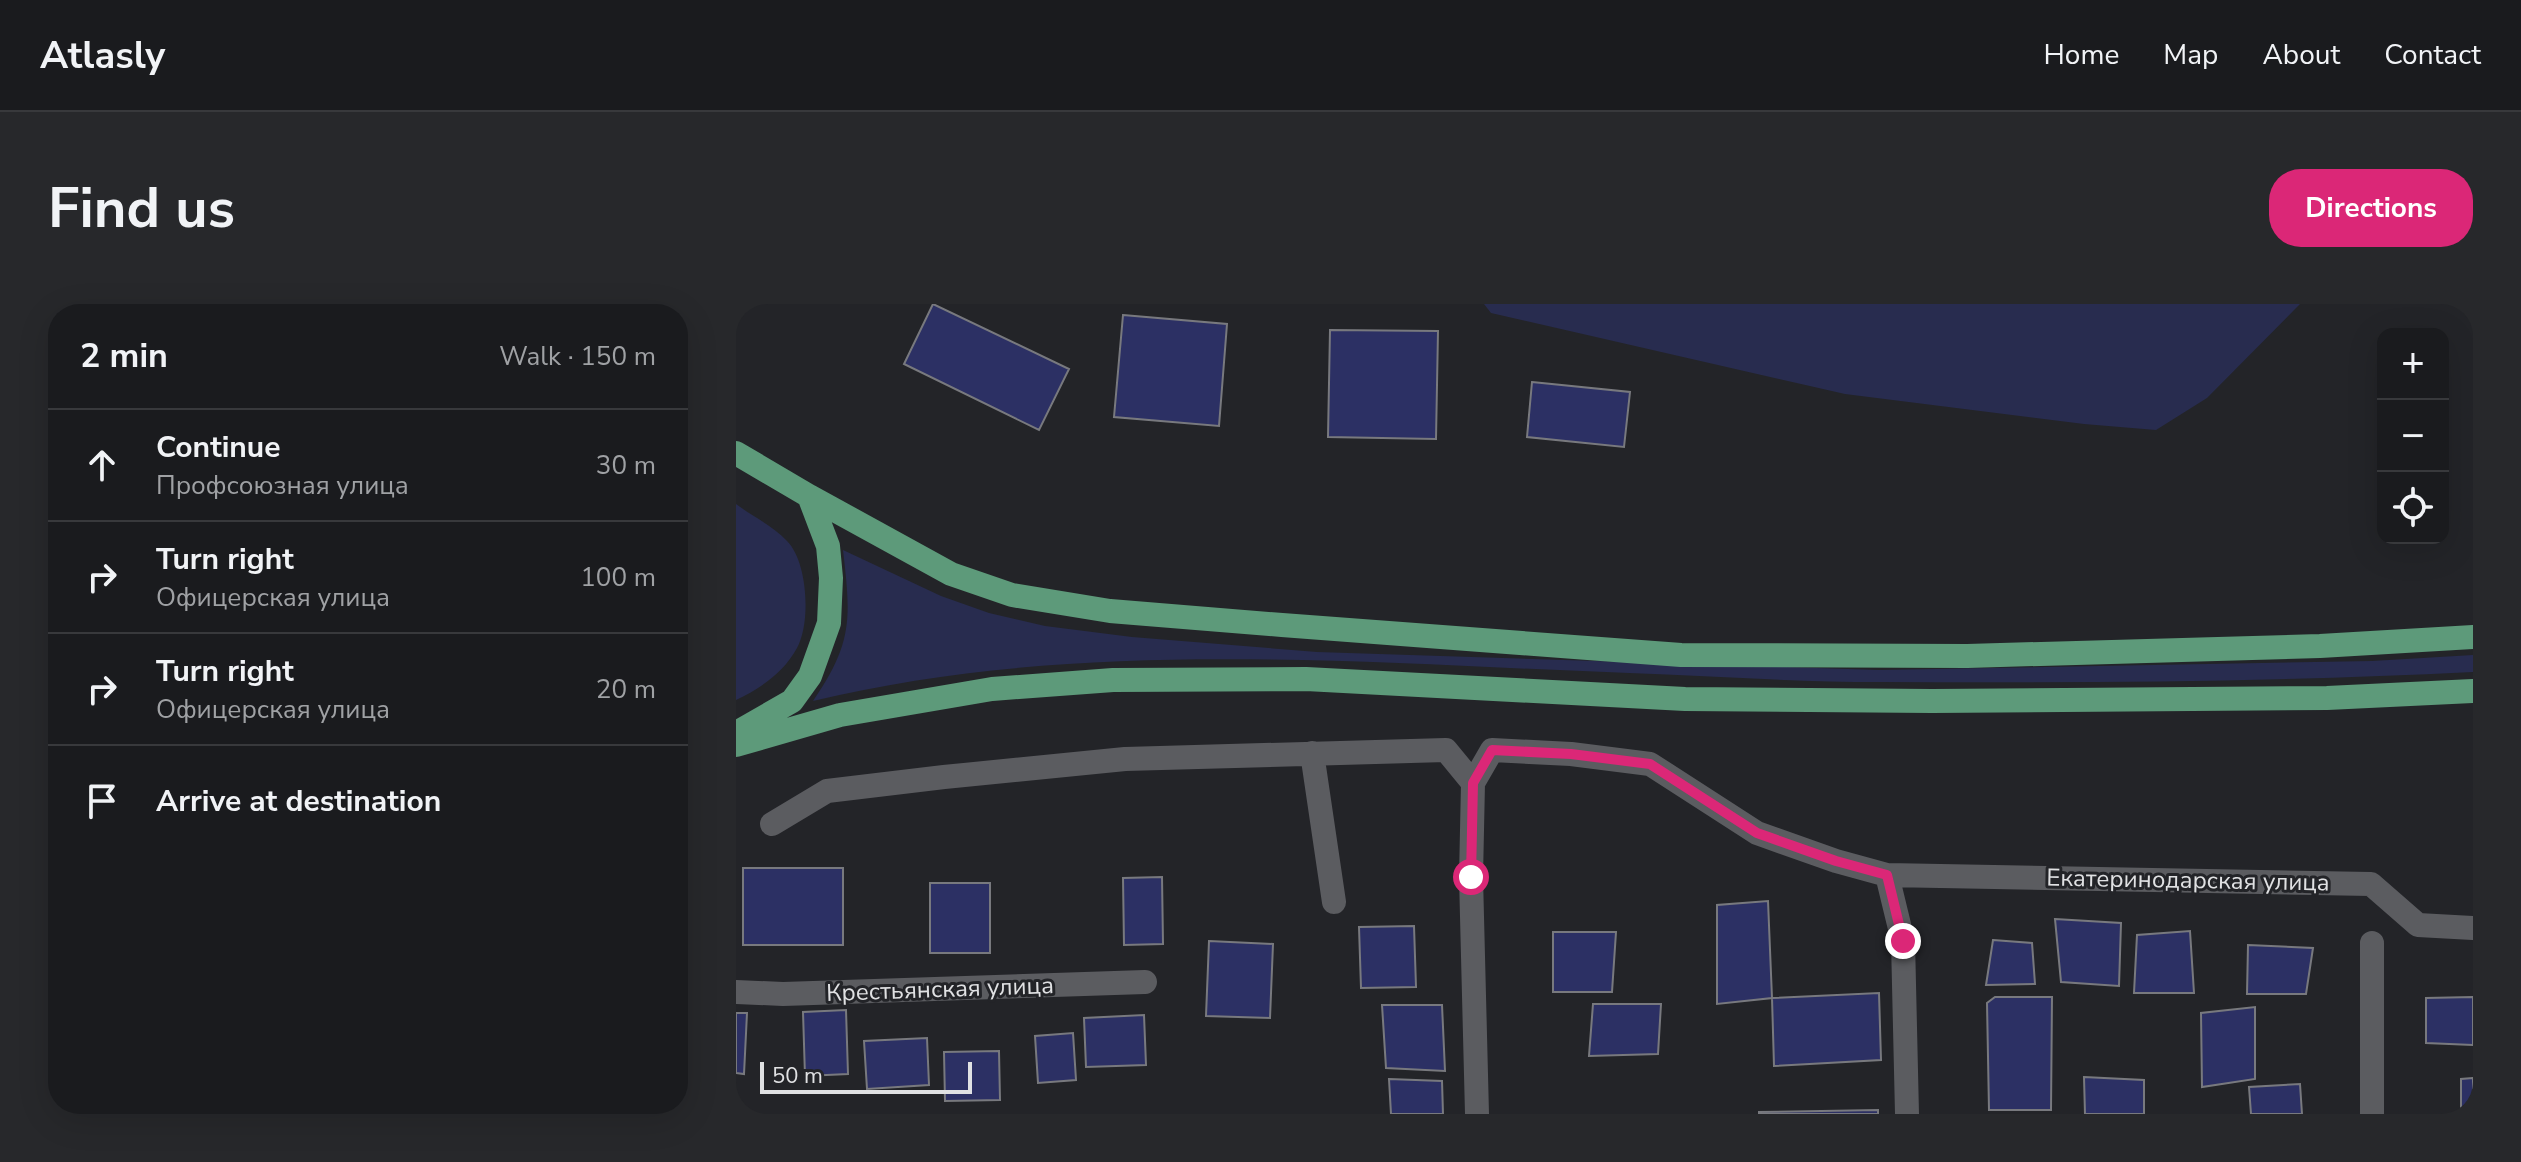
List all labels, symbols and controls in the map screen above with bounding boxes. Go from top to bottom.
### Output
text: Atlasly [40,30,165,81]
text: Home [2044,36,2119,74]
text: Map [2163,36,2218,74]
text: About [2262,36,2340,74]
text: Contact [2384,36,2481,74]
button: Directions [2269,169,2473,247]
text: Find us [48,170,235,247]
map controls [2377,328,2449,544]
button: + [2377,328,2449,400]
text: 2 min [80,333,168,379]
text: Walk · 150 m [499,339,656,374]
button: − [2377,400,2449,472]
text: Continue [156,427,281,468]
icon: ahead [80,443,124,487]
text: 30 m [596,448,656,483]
text: Профсоюзная улица [156,468,409,503]
button: locate [2377,472,2449,544]
text: Turn right [156,539,294,580]
icon: right [80,555,124,599]
text: 100 m [580,560,656,595]
text: Офицерская улица [156,580,390,615]
text: Turn right [156,651,294,692]
icon: right [80,667,124,711]
text: 20 m [596,672,656,707]
text: Офицерская улица [156,692,390,727]
icon: arrive [80,779,124,823]
text: Arrive at destination [156,781,441,822]
route start [1453,859,1489,895]
street label: Екатеринодарская улица [2046,862,2330,898]
route end [1885,923,1921,959]
street label: Крестьянская улица [826,969,1054,1009]
scale bar [760,1058,972,1094]
text: 50 m [772,1061,823,1091]

